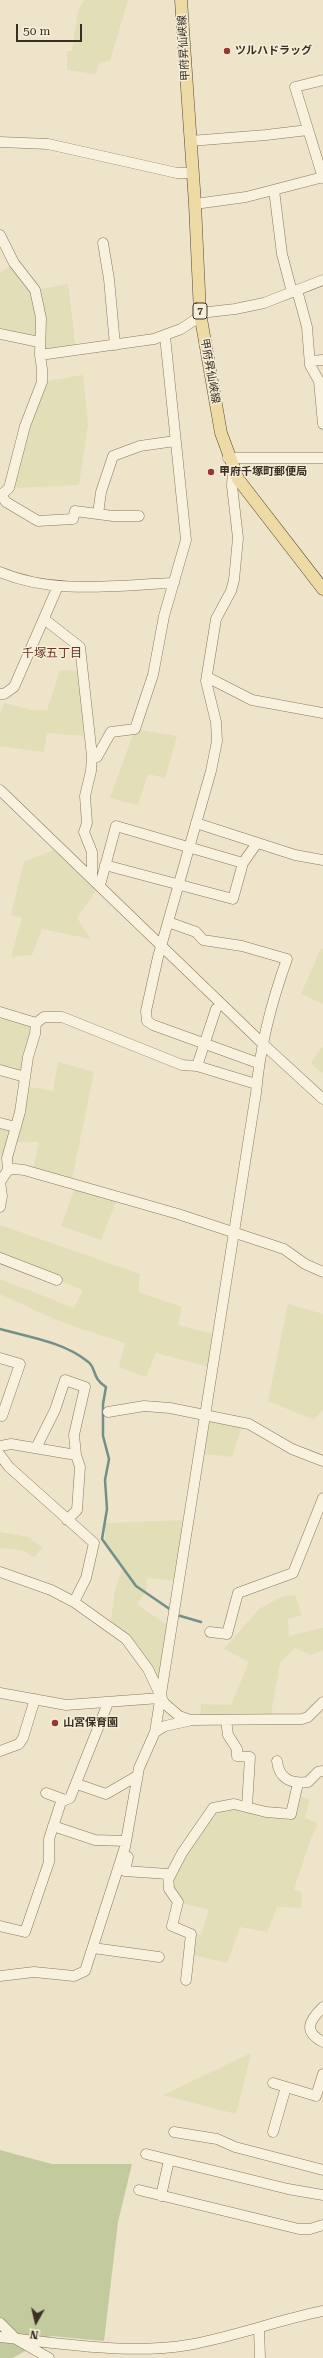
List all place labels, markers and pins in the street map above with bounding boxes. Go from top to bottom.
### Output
place label: ツルハドラッグ [235,44,312,58]
marker: ツルハドラッグ [222,46,232,56]
place label: 甲府千塚町郵便局 [219,465,307,479]
marker: 甲府千塚町郵便局 [206,467,216,477]
place label: 山宮保育園 [63,1716,118,1730]
marker: 山宮保育園 [50,1718,60,1728]

